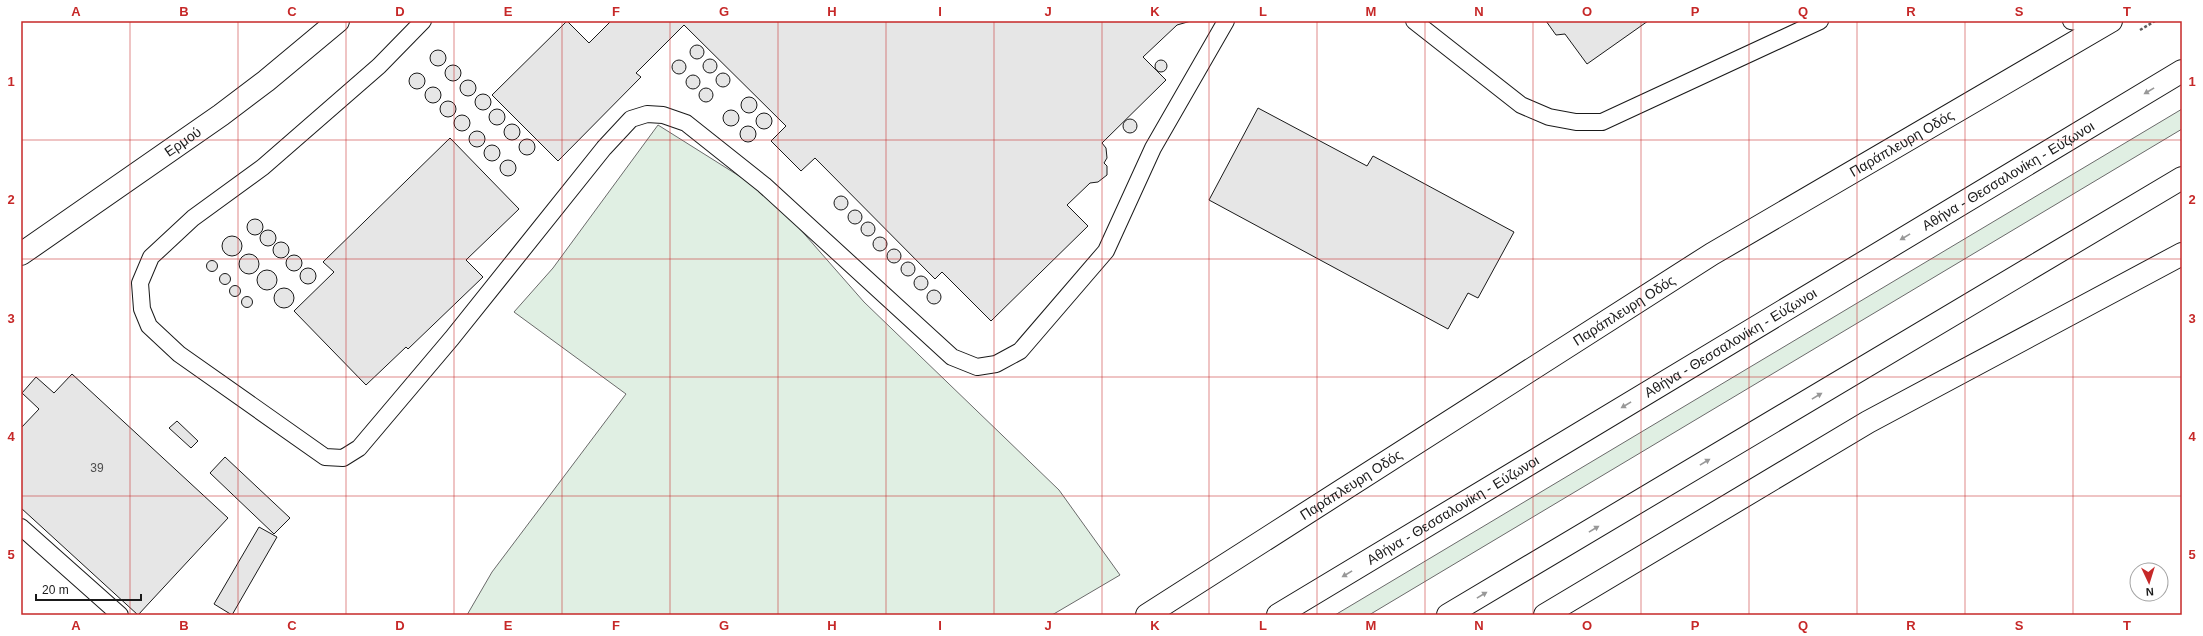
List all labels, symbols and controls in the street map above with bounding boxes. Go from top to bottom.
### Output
text: A [71,4,81,19]
text: B [179,4,189,19]
text: C [287,4,297,19]
text: D [395,4,405,19]
text: E [504,4,513,19]
text: F [612,4,620,19]
text: G [719,4,729,19]
text: H [827,4,837,19]
text: I [938,4,942,19]
text: J [1044,4,1052,19]
text: K [1150,4,1160,19]
text: L [1259,4,1267,19]
text: M [1366,4,1376,19]
text: N [1474,4,1484,19]
text: O [1582,4,1592,19]
text: P [1691,4,1700,19]
text: Q [1798,4,1808,19]
text: R [1906,4,1916,19]
text: S [2015,4,2024,19]
text: T [2123,4,2131,19]
text: 1 [7,74,15,89]
text: 1 [2188,74,2196,89]
one-way arrow [2143,87,2155,94]
street label: Παράπλευρη Οδός [1847,107,1957,180]
street label: Αθήνα - Θεσσαλονίκη - Εύζωνοι [1919,118,2097,234]
street label: Ερμού [161,123,204,160]
text: 2 [7,192,15,207]
text: 2 [2188,192,2196,207]
one-way arrow [1900,233,1910,241]
street label: Παράπλευρη Οδός [1570,272,1678,349]
street label: Αθήνα - Θεσσαλονίκη - Εύζωνοι [1641,285,1819,401]
text: 3 [7,311,15,326]
text: 3 [2188,311,2196,326]
one-way arrow [1811,392,1823,399]
one-way arrow [1620,402,1632,409]
text: 4 [7,429,15,444]
text: 4 [2188,429,2196,444]
street label: Παράπλευρη Οδός [1297,446,1405,523]
street label: Αθήνα - Θεσσαλονίκη - Εύζωνοι [1364,452,1542,568]
one-way arrow [1700,458,1710,466]
house number: 39 [90,461,104,475]
one-way arrow [1588,525,1600,532]
text: 5 [7,547,15,562]
text: 5 [2188,547,2196,562]
north arrow [2129,562,2169,602]
one-way arrow [1341,570,1353,577]
scale bar [36,576,141,602]
text: 20 m [42,583,69,597]
text: N [2145,586,2154,598]
one-way arrow [1477,591,1487,599]
text: A [71,618,81,633]
text: B [179,618,189,633]
text: C [287,618,297,633]
text: D [395,618,405,633]
text: E [504,618,513,633]
text: F [612,618,620,633]
text: G [719,618,729,633]
text: H [827,618,837,633]
text: I [938,618,942,633]
text: J [1044,618,1052,633]
text: K [1150,618,1160,633]
text: L [1259,618,1267,633]
text: M [1366,618,1376,633]
text: N [1474,618,1484,633]
text: O [1582,618,1592,633]
text: P [1691,618,1700,633]
text: Q [1798,618,1808,633]
text: R [1906,618,1916,633]
text: S [2015,618,2024,633]
text: T [2123,618,2131,633]

